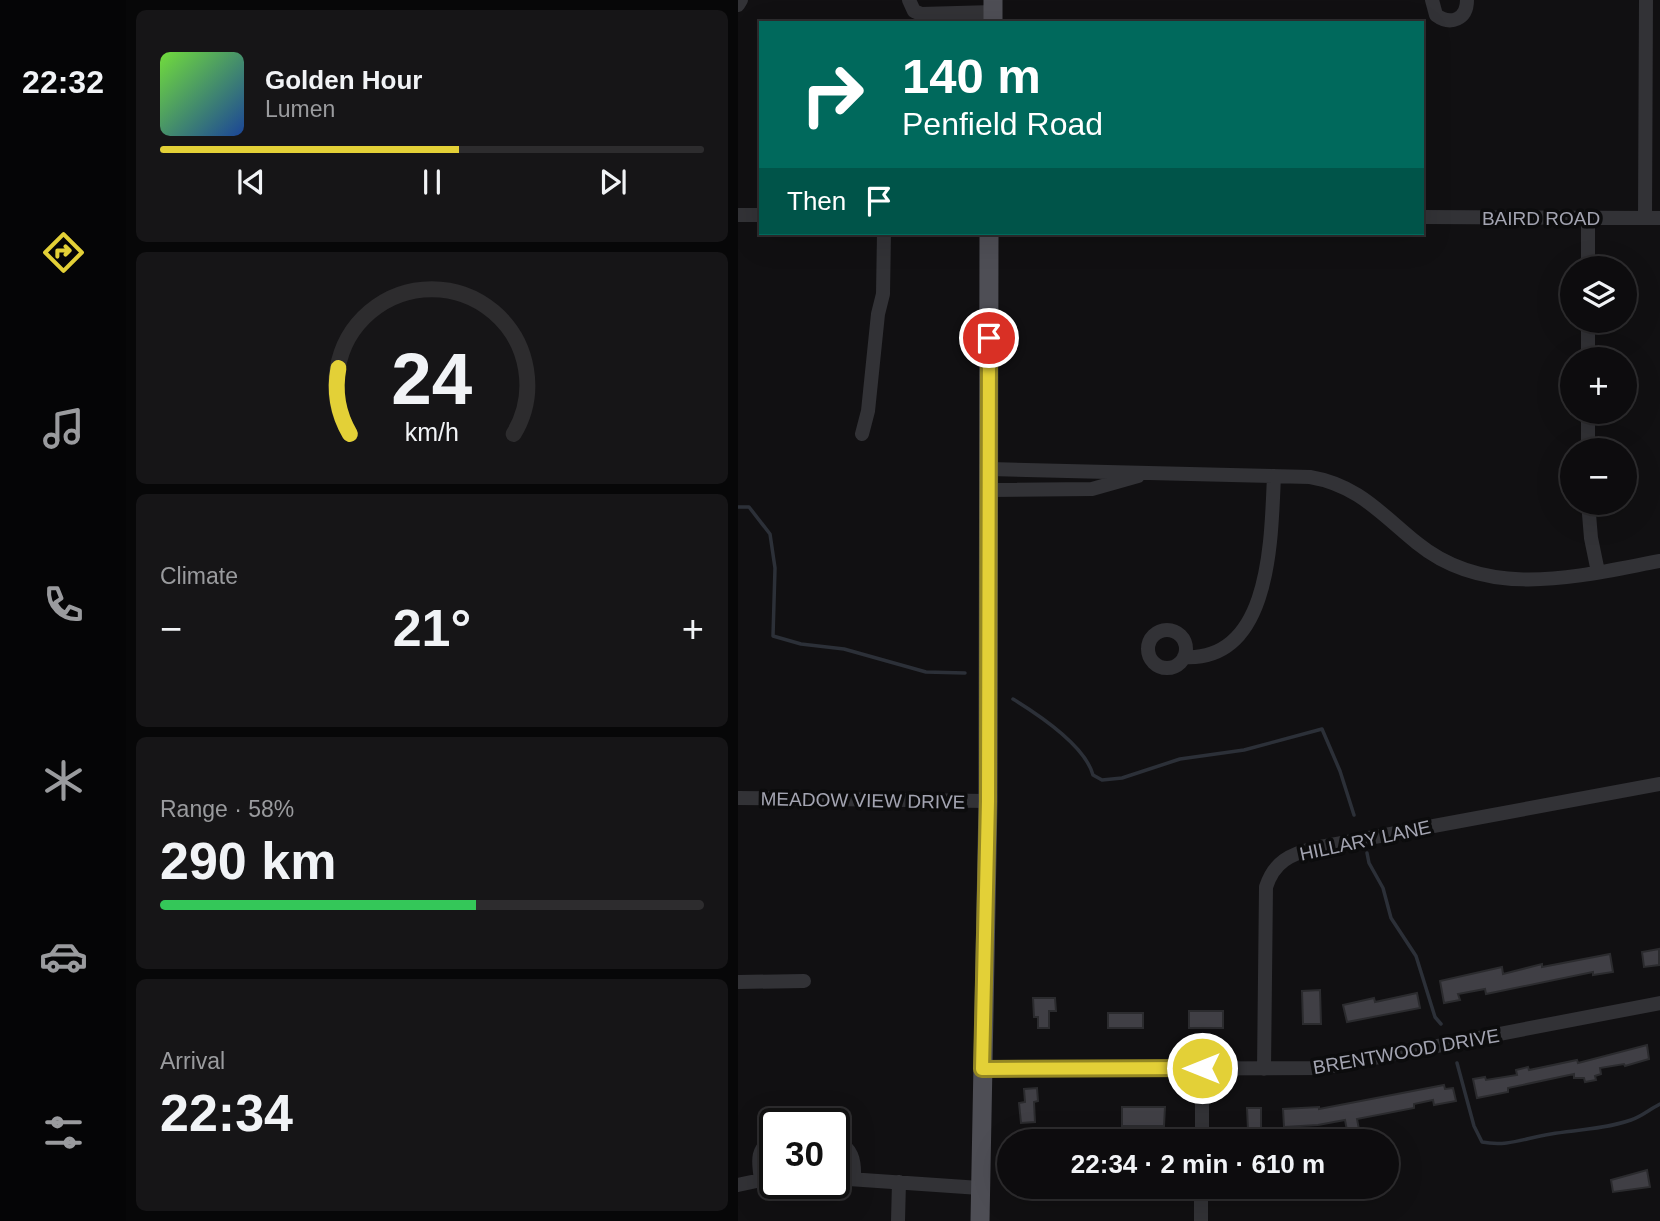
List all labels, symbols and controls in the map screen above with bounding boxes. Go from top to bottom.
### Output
icon: right [787,49,878,140]
text: 140 m [902,49,1041,103]
text: 22:32 [22,64,104,100]
text: Golden Hour [265,65,422,95]
text: Lumen [265,96,335,122]
text: Penfield Road [902,106,1103,142]
icon: previous [232,163,270,201]
icon: pause [413,163,451,201]
icon: next [594,163,632,201]
icon: arrive [860,182,898,220]
text: Then [787,186,846,216]
street label: BAIRD ROAD [1482,208,1600,229]
icon: directions [39,228,88,277]
map controls [1560,256,1637,515]
button: layers [1560,256,1637,333]
pin [959,308,1019,368]
icon: arrive [970,319,1008,357]
text: 24 [392,339,473,420]
button: + [1560,347,1637,424]
icon: music [39,404,88,453]
text: km/h [405,418,459,446]
button: − [1560,438,1637,515]
text: Climate [160,563,238,589]
icon: phone [39,580,88,629]
text: 21° [393,599,471,657]
text: − [160,608,182,650]
text: + [682,608,704,650]
icon: climate [39,756,88,805]
street label: MEADOW VIEW DRIVE [760,788,966,813]
text: Range · 58% [160,796,294,822]
street label: HILLARY LANE [1298,816,1433,865]
text: 290 km [160,832,336,890]
icon: car [39,932,88,981]
street label: BRENTWOOD DRIVE [1311,1025,1501,1078]
position arrow [1165,1031,1239,1105]
text: Arrival [160,1048,225,1074]
text: 22:34 [160,1084,293,1142]
icon: filters [39,1108,88,1157]
speed limit sign: 30 [759,1108,850,1199]
text: 22:34 · 2 min · 610 m [1071,1149,1325,1179]

